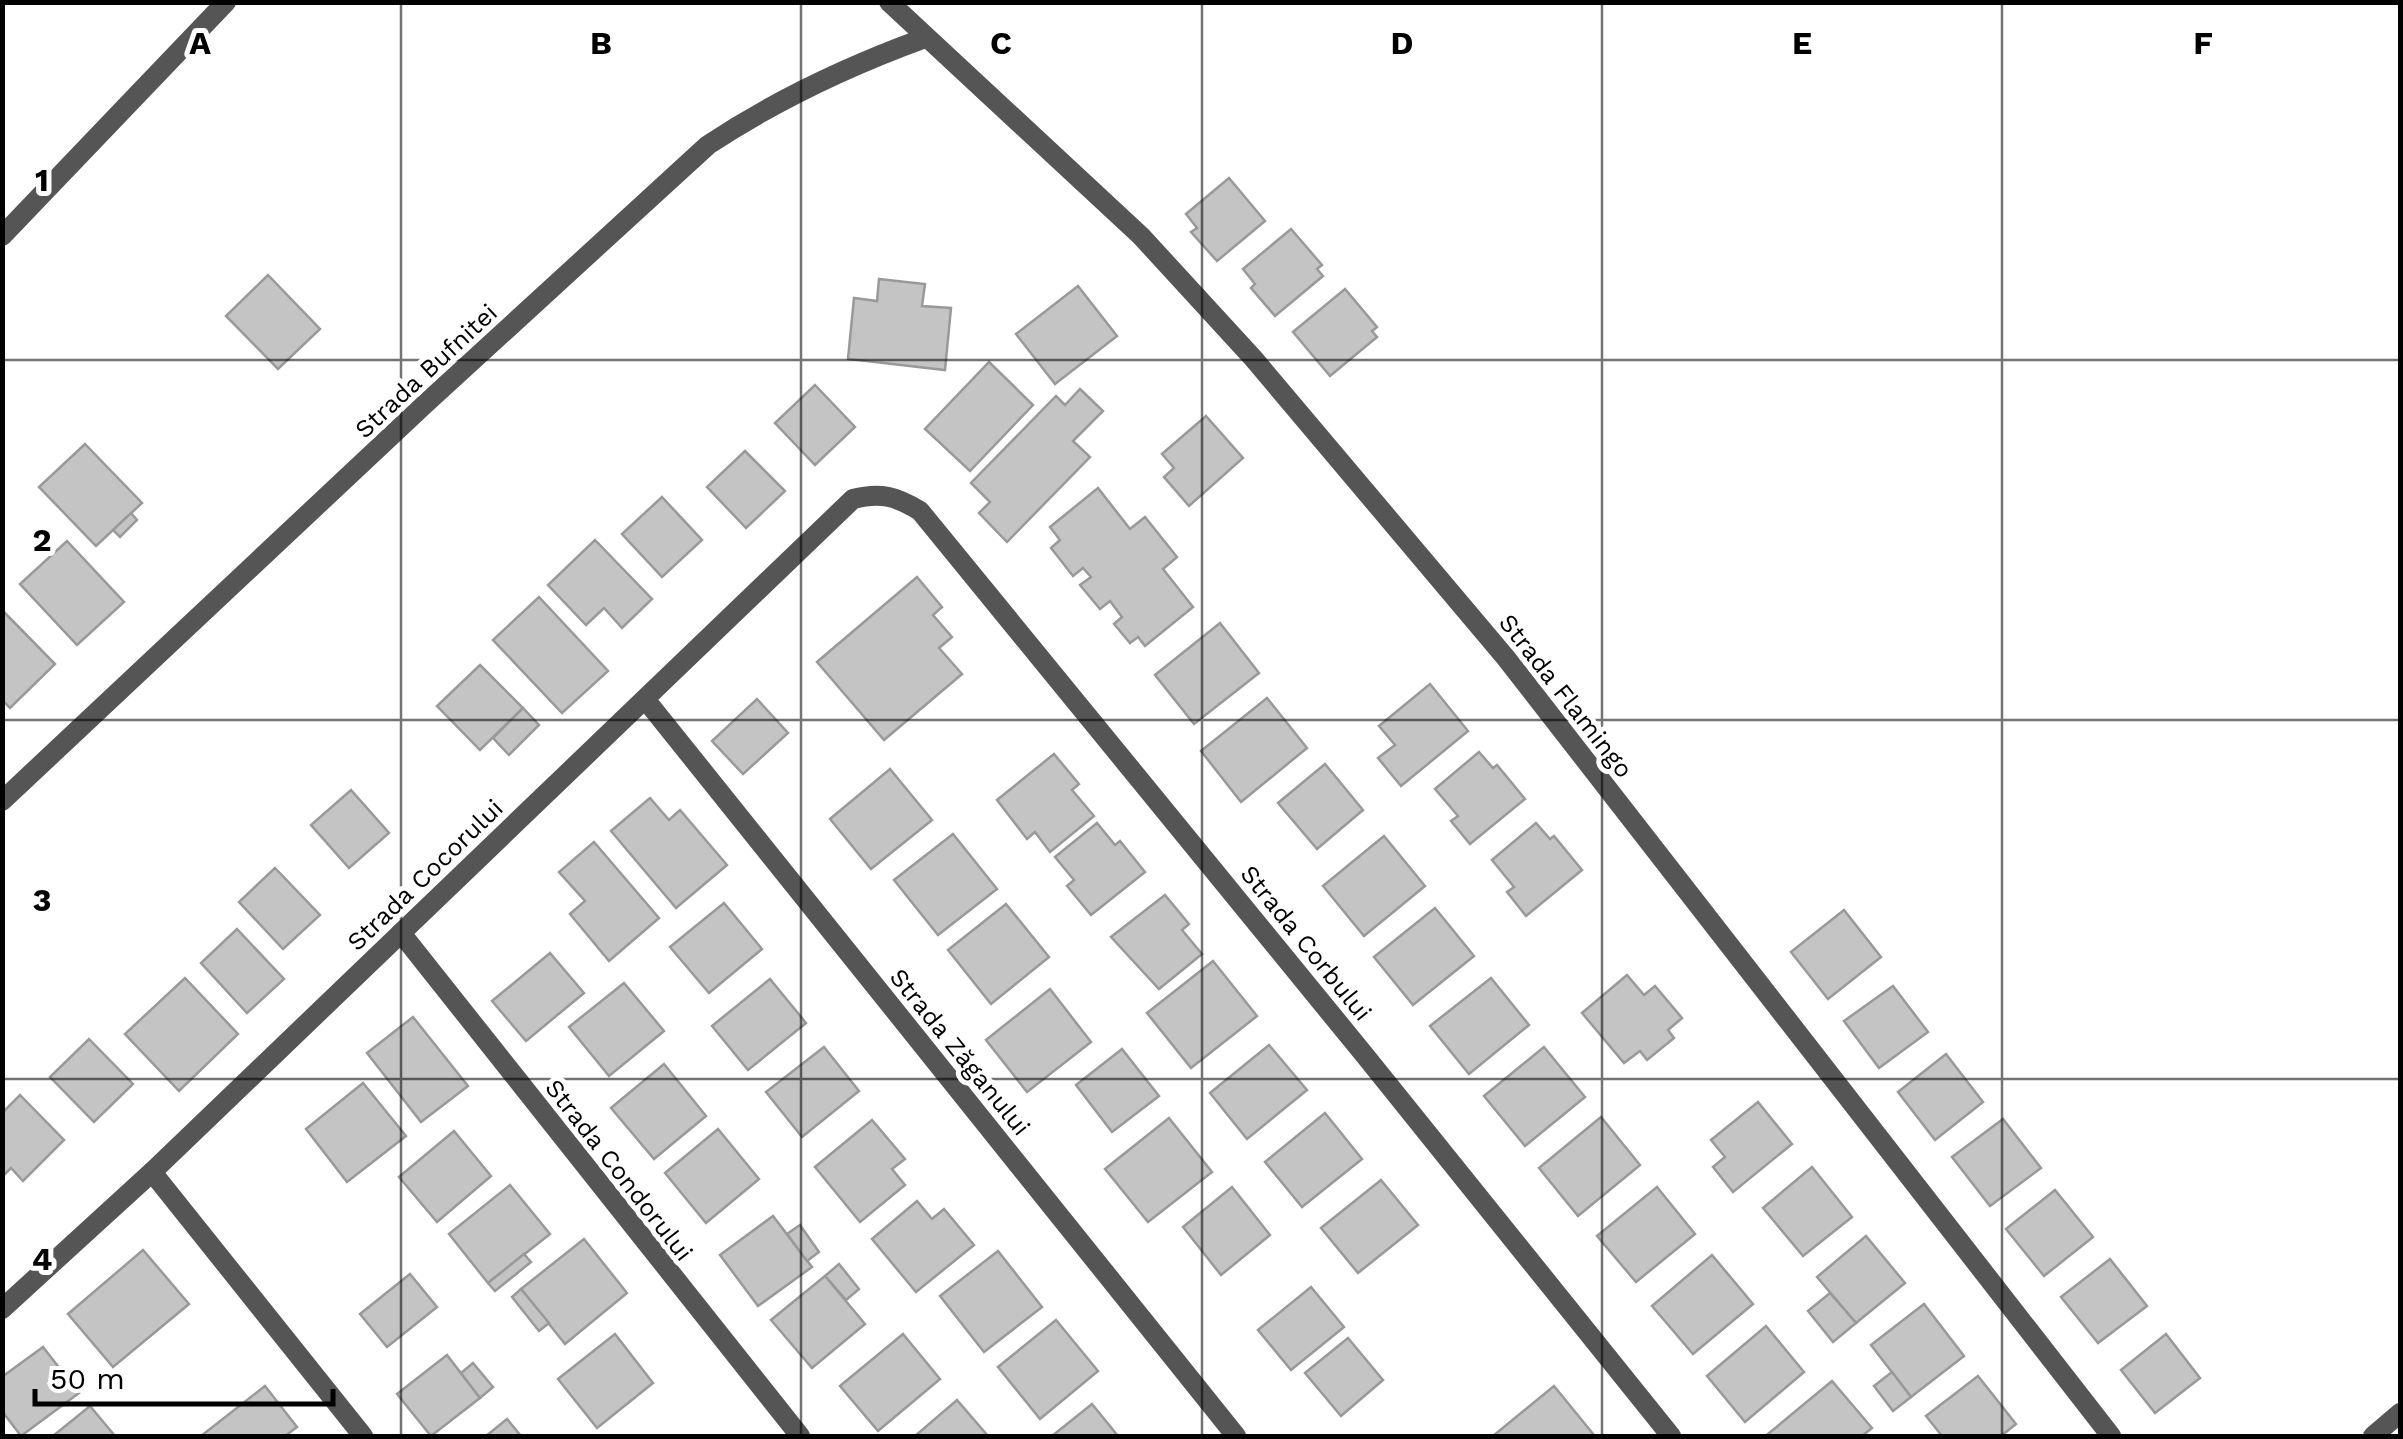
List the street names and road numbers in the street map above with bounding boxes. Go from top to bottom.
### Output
street label: Strada Bufnitei [349,298,503,444]
street label: Strada Flamingo [1493,608,1639,784]
street label: Strada Cocorului [341,793,509,957]
street label: Strada Corbului [1234,859,1378,1027]
street label: Strada Zăganului [884,963,1036,1141]
street label: Strada Condorului [539,1074,699,1266]

